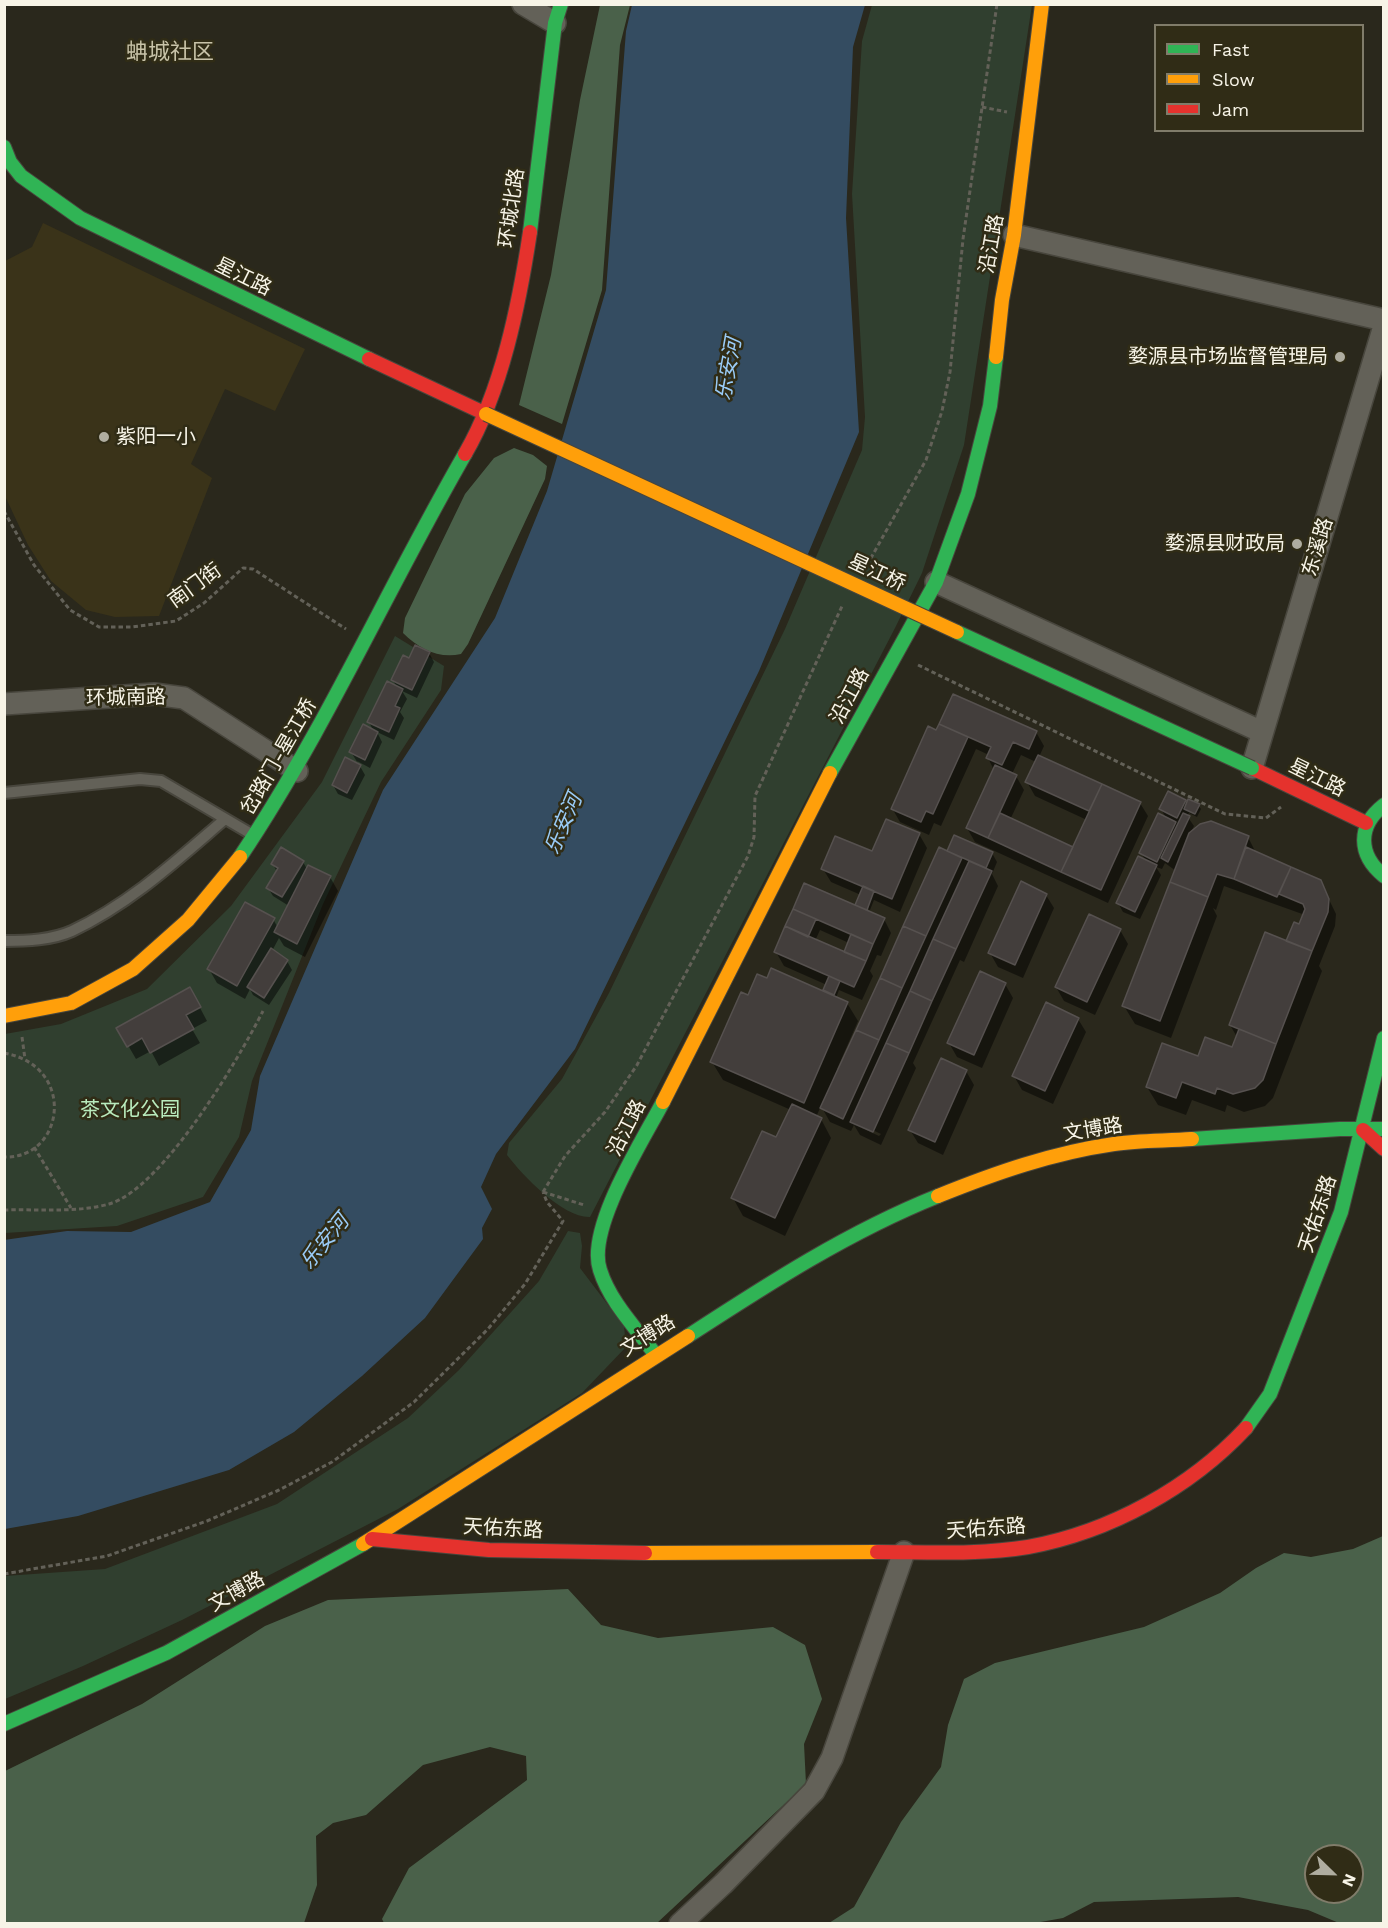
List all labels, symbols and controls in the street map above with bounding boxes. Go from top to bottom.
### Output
legend [1154,24,1364,132]
text: Fast [1212,39,1249,60]
district label: 蚺城社区 [126,40,214,66]
text: Slow [1212,69,1255,90]
text: Jam [1212,99,1249,120]
street label: 环城北路 [495,167,529,249]
street label: 沿江路 [975,212,1009,276]
street label: 星江路 [211,253,275,301]
water label: 乐安河 [711,336,747,402]
place label: 婺源县市场监督管理局 [1128,345,1328,369]
marker: 婺源县市场监督管理局 [1333,350,1347,364]
place label: 紫阳一小 [116,425,196,449]
marker: 紫阳一小 [97,430,111,444]
street label: 东溪路 [1298,515,1338,579]
place label: 婺源县财政局 [1165,532,1285,556]
marker: 婺源县财政局 [1290,537,1304,551]
street label: 星江桥 [845,549,909,597]
street label: 南门街 [164,559,226,613]
street label: 沿江路 [825,664,875,728]
street label: 环城南路 [86,685,166,711]
street label: 岔路门-星江桥 [236,695,322,819]
street label: 星江路 [1285,754,1349,802]
water label: 乐安河 [540,790,588,858]
street label: 沿江路 [603,1096,651,1160]
park label: 茶文化公园 [80,1098,180,1122]
street label: 文博路 [1061,1113,1125,1147]
street label: 天佑东路 [1294,1172,1342,1256]
water label: 乐安河 [295,1210,355,1274]
street label: 文博路 [616,1310,680,1362]
street label: 天佑东路 [945,1514,1027,1544]
street label: 天佑东路 [462,1515,544,1543]
street label: 文博路 [205,1567,269,1617]
north arrow [1304,1844,1364,1904]
text: N [1338,1871,1360,1890]

